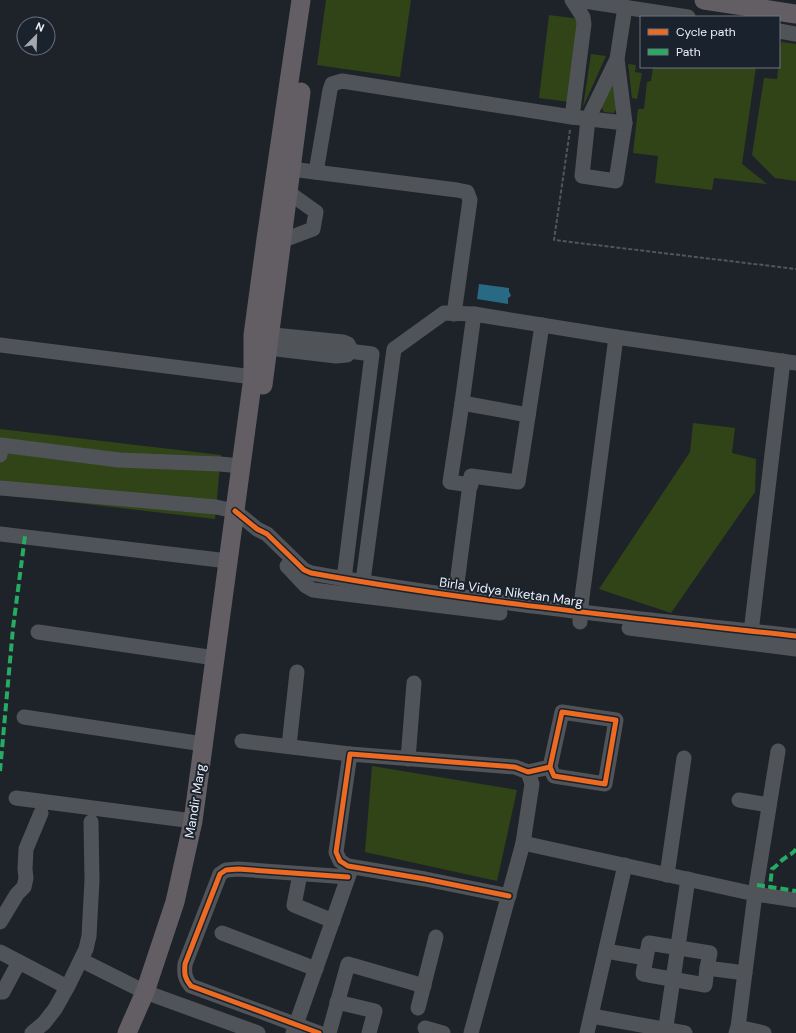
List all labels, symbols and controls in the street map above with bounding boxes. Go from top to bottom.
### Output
north arrow [16,16,56,56]
legend [640,16,780,68]
text: N [33,19,46,35]
text: Cycle path [676,24,736,40]
text: Path [676,44,701,60]
street label: Birla Vidya Niketan Marg [438,574,584,610]
street label: Mandir Marg [181,763,209,839]

